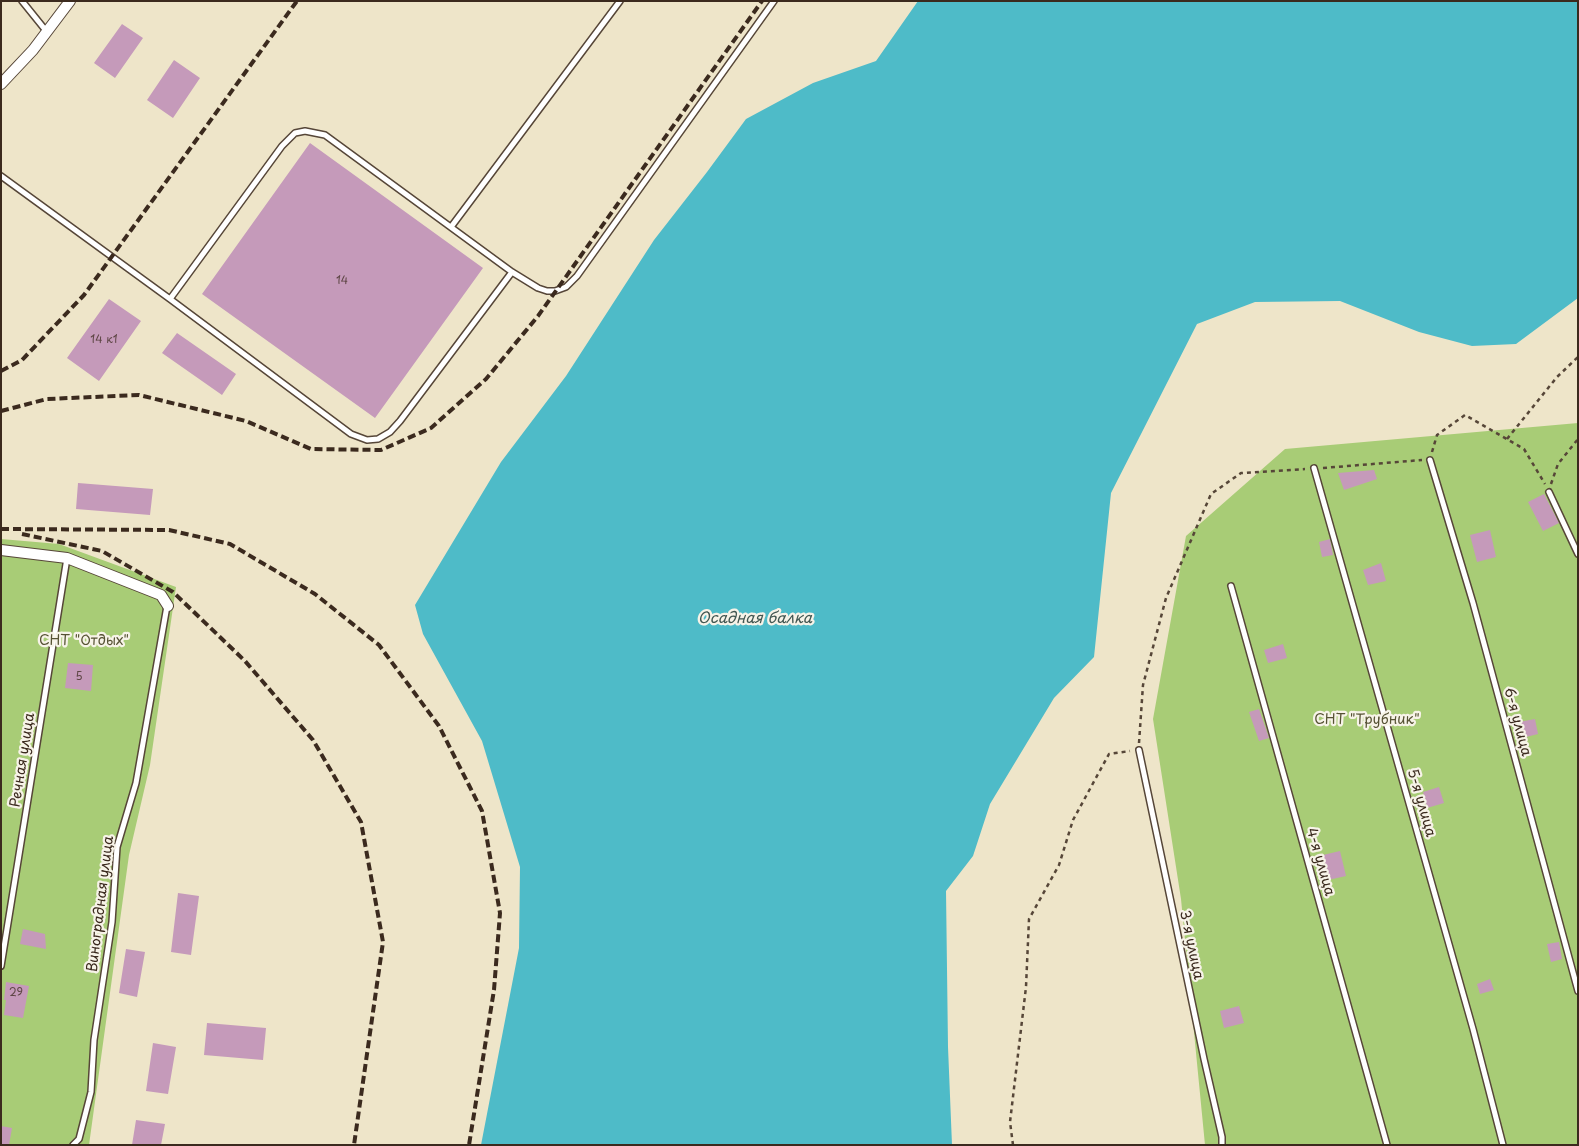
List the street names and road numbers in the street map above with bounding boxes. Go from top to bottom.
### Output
street label: 6-я улица [1500,686,1534,758]
street label: Речная улица [7,712,39,808]
street label: 5-я улица [1403,767,1439,839]
street label: 4-я улица [1302,826,1338,898]
street label: Виноградная улица [84,835,118,973]
street label: 3-я улица [1176,909,1206,981]

